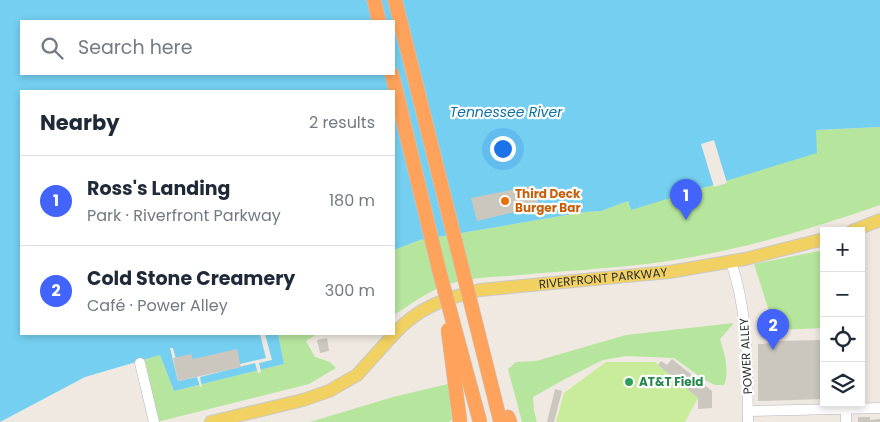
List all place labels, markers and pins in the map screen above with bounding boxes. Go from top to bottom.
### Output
pin: 1 [670,179,702,220]
place label: Third Deck Burger Bar [515,185,581,216]
marker: Third Deck Burger Bar [499,195,511,207]
pin: 2 [757,309,789,350]
place label: AT&T Field [639,373,703,390]
marker: AT&T Field [623,376,635,388]

